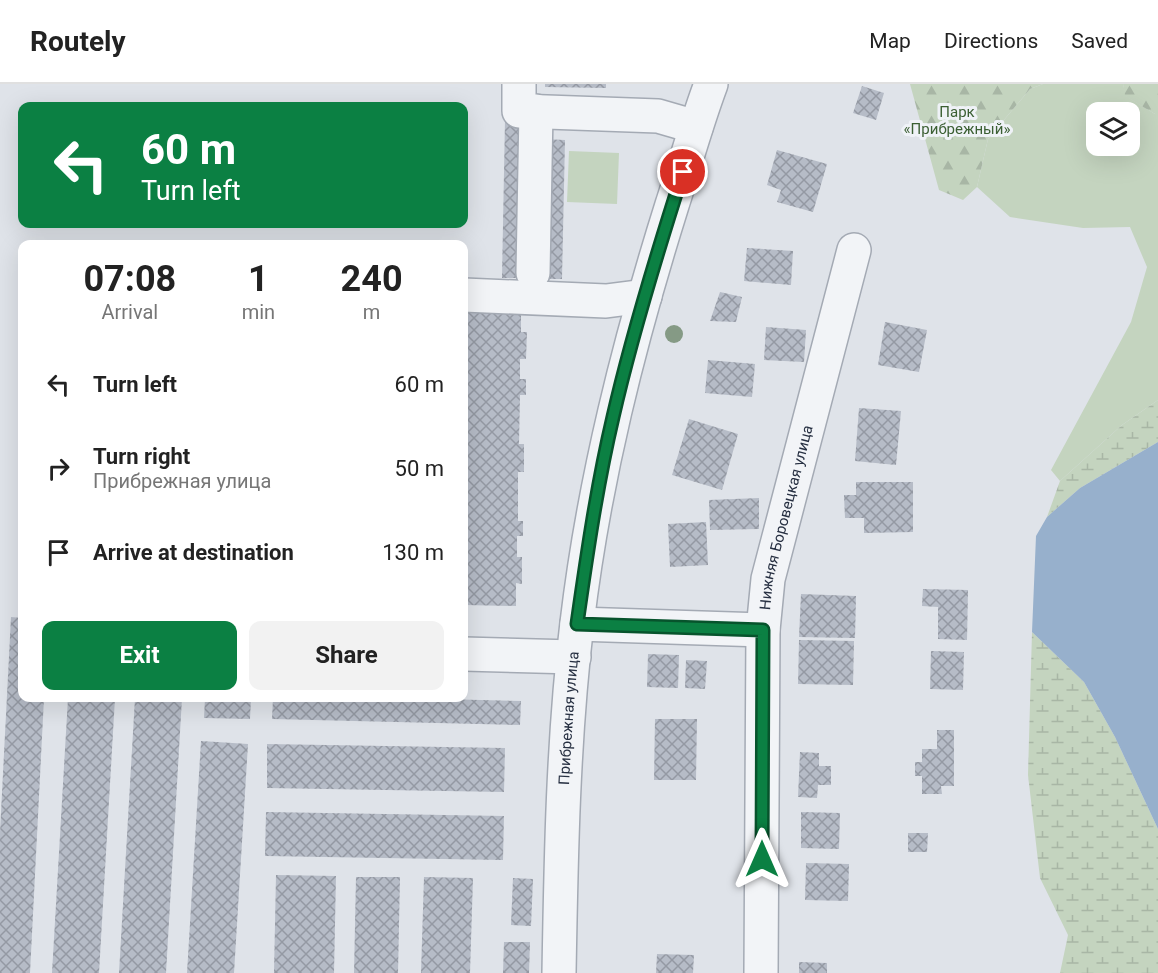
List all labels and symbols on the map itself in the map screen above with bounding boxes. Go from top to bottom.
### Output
park label: Парк «Прибрежный» [904,103,1010,138]
pin [657,146,708,197]
street label: Нижняя Боровецкая улица [756,423,817,611]
street label: Прибрежная улица [555,651,583,785]
position arrow [730,827,794,891]

